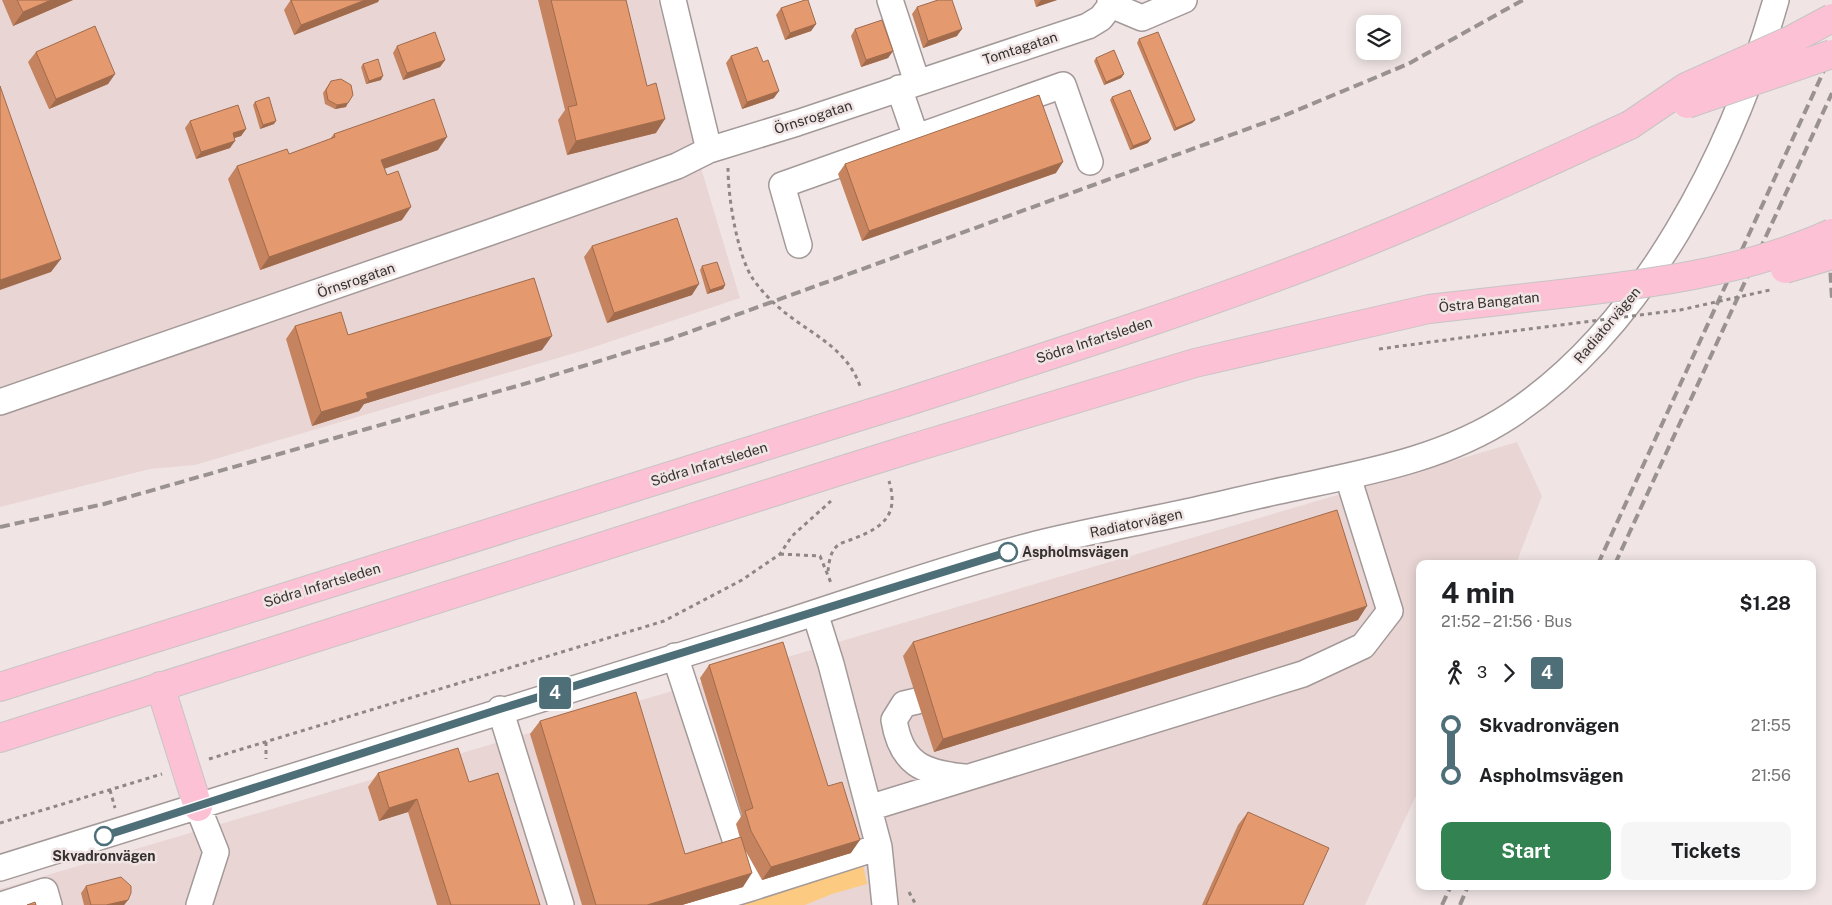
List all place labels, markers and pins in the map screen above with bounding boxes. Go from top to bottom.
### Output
marker: Aspholmsvägen [998,542,1018,562]
place label: Aspholmsvägen [1022,544,1128,560]
marker: Skvadronvägen [94,826,114,846]
place label: Skvadronvägen [52,848,156,864]

